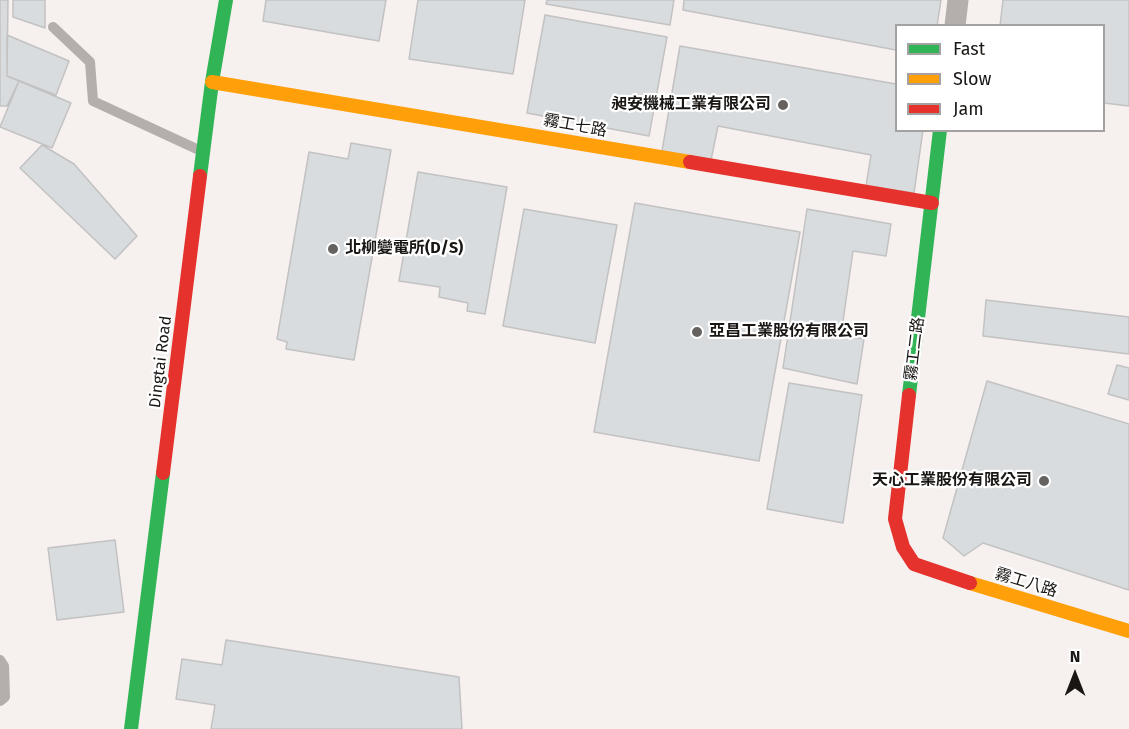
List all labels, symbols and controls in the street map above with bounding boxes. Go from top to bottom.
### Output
legend [895,24,1105,132]
text: Fast [953,38,985,60]
text: Slow [953,68,991,90]
place label: 昶安機械工業有限公司 [611,95,771,115]
marker: 昶安機械工業有限公司 [776,98,790,112]
text: Jam [953,98,984,120]
street label: 霧工七路 [542,111,608,141]
place label: 北柳變電所(D/S) [345,239,463,259]
marker: 北柳變電所(D/S) [326,242,340,256]
street label: Dingtai Road [146,315,176,409]
street label: 霧工二路 [902,316,928,382]
place label: 亞昌工業股份有限公司 [709,322,869,342]
marker: 亞昌工業股份有限公司 [690,325,704,339]
place label: 天心工業股份有限公司 [872,471,1032,491]
marker: 天心工業股份有限公司 [1037,474,1051,488]
street label: 霧工八路 [993,564,1059,602]
north arrow [1045,645,1105,705]
text: N [1070,647,1080,666]

